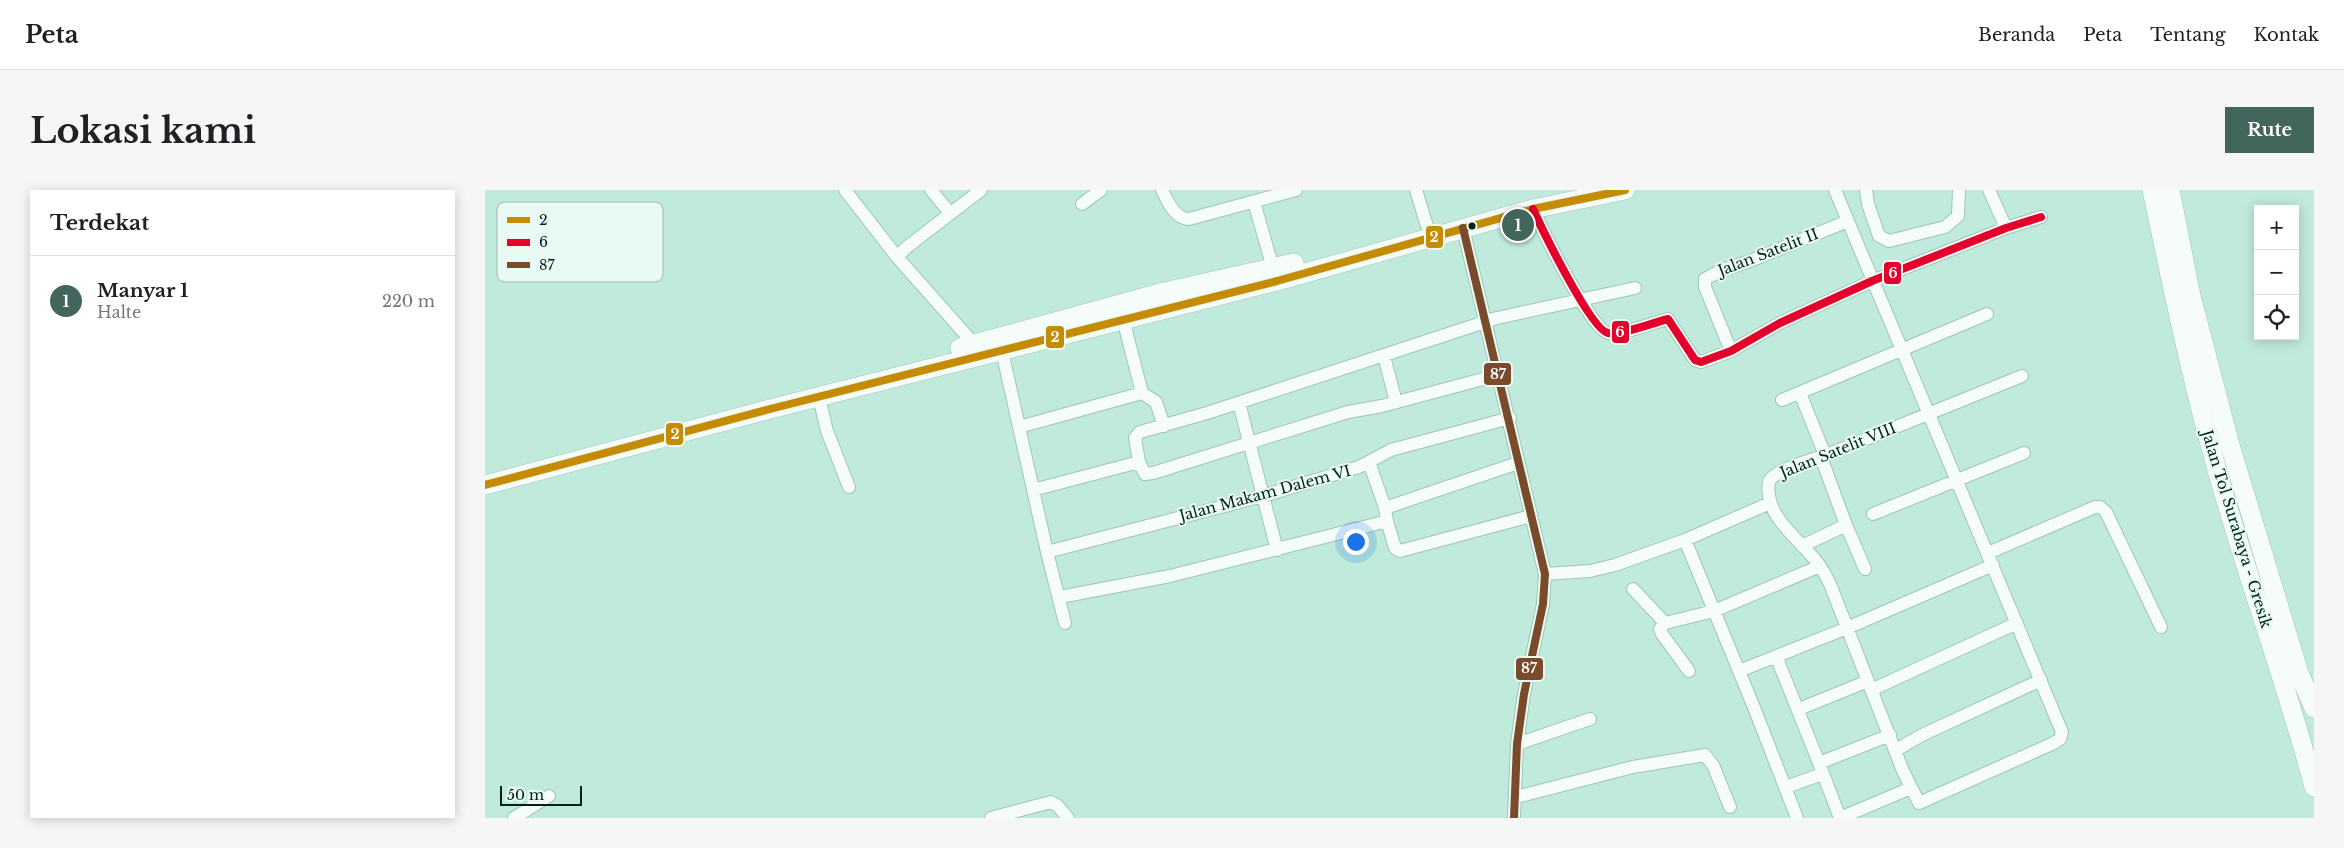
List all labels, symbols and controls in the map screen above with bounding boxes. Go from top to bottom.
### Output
text: Peta [25,20,79,49]
text: Beranda [1978,24,2055,46]
text: Peta [2083,24,2122,46]
text: Tentang [2150,24,2225,46]
text: Kontak [2253,24,2319,46]
button: Rute [2225,107,2314,153]
text: Lokasi kami [30,109,256,152]
legend [497,202,663,282]
map controls [2254,205,2299,340]
button: + [2254,205,2299,250]
pin: 1 [1502,206,1534,244]
text: Terdekat [50,210,149,236]
text: 2 [539,211,548,229]
unlabelled marker [1467,221,1477,231]
street label: Jalan Satelit II [1713,224,1821,281]
line badge: 2 [1425,225,1444,249]
text: 2 [1429,228,1439,246]
text: 6 [539,233,548,251]
button: − [2254,250,2299,295]
text: 87 [539,256,555,274]
line badge: 6 [1883,261,1902,285]
text: 6 [1888,264,1898,282]
text: Manyar 1 [97,279,188,302]
text: 1 [63,291,69,311]
text: 220 m [382,291,435,311]
button: locate [2254,295,2299,340]
text: Halte [97,302,141,322]
line badge: 6 [1611,320,1630,344]
text: 6 [1615,323,1625,341]
line badge: 2 [1045,325,1065,349]
text: 2 [1050,328,1060,346]
line badge: 87 [1483,362,1512,386]
text: 87 [1490,365,1507,383]
street label: Jalan Satelit VIII [1775,418,1899,483]
line badge: 2 [665,422,684,446]
text: 2 [670,425,680,443]
street label: Jalan Tol Surabaya - Gresik [2197,426,2276,631]
street label: Jalan Makam Dalem VI [1175,461,1353,526]
your location [1343,529,1369,555]
line badge: 87 [1515,657,1544,681]
text: 87 [1521,659,1538,677]
scale bar [500,783,583,806]
text: 50 m [507,786,544,804]

